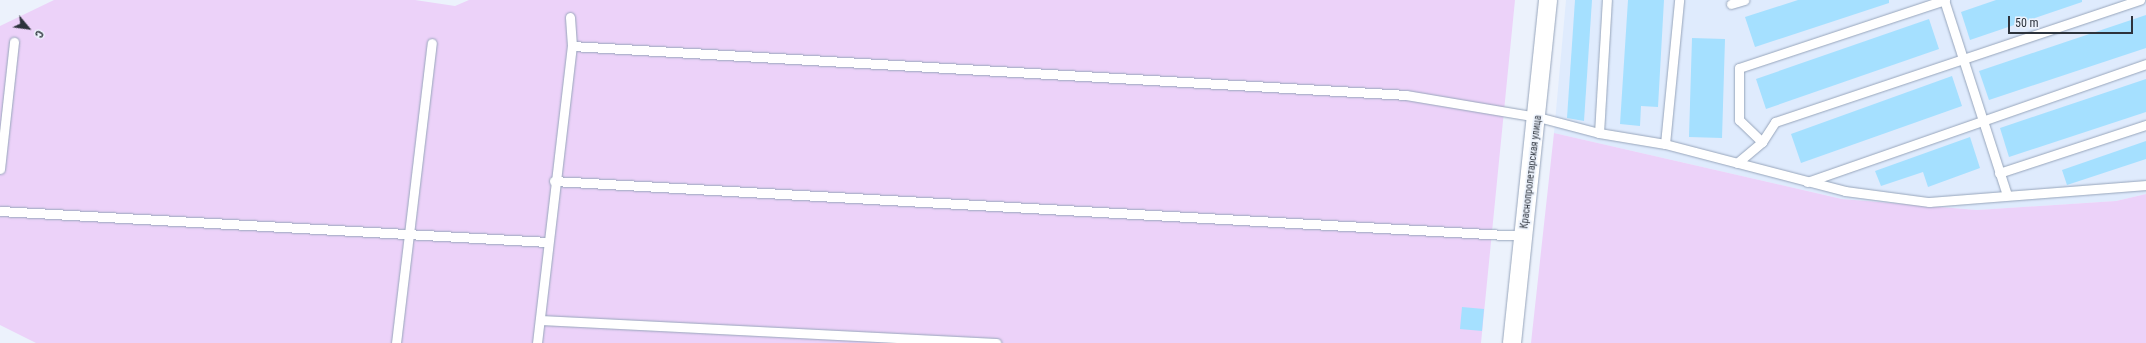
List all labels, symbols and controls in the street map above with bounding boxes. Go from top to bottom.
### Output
north arrow [8,8,48,48]
scale bar [2010,8,2135,34]
text: 50 m [2015,16,2039,30]
text: С [32,28,46,40]
street label: Краснопролетарская улица [1518,115,1544,229]

